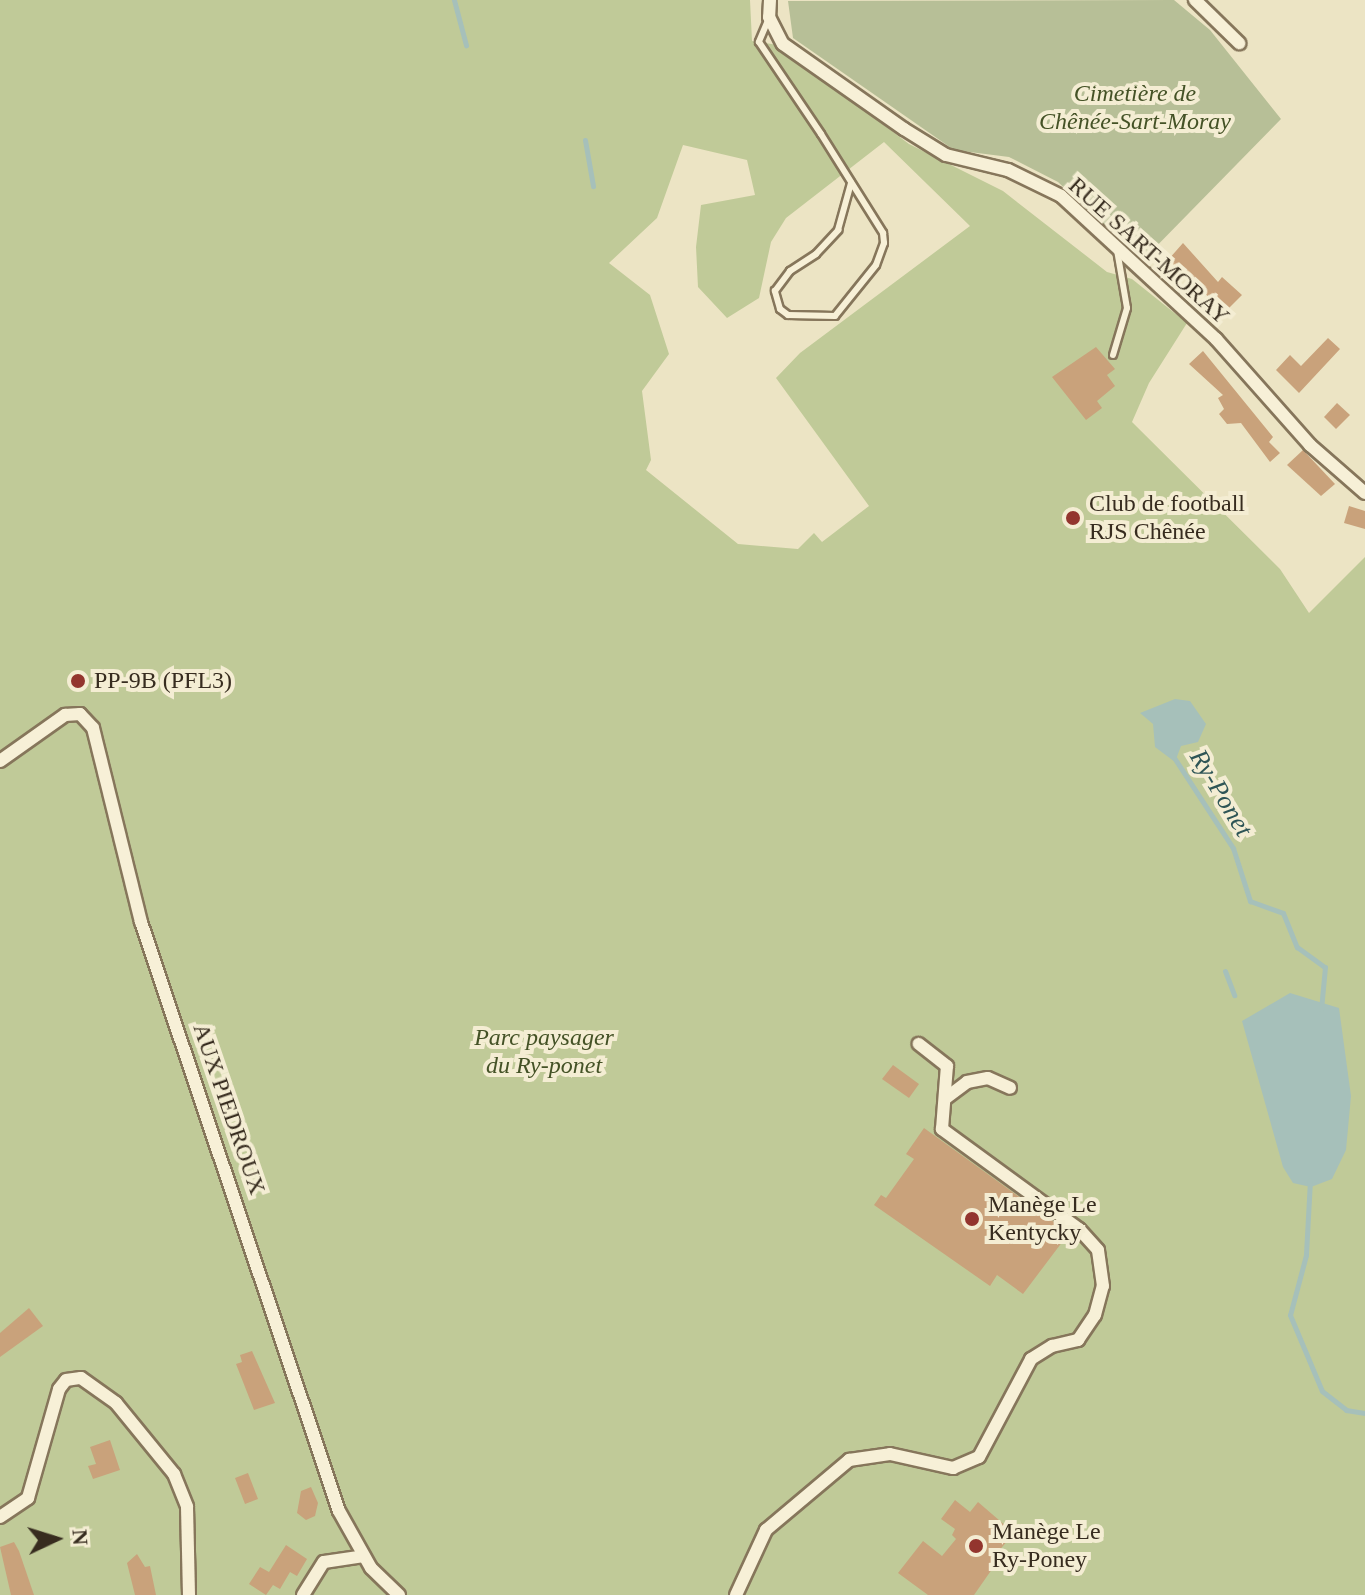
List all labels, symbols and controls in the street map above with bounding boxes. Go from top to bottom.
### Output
park label: Cimetière de Chênée-Sart-Moray [1039,80,1231,136]
street label: RUE SART-MORAY [1063,171,1235,331]
place label: Club de football RJS Chênée [1089,490,1245,546]
marker: Club de football RJS Chênée [1064,509,1082,527]
place label: PP-9B (PFL3) [94,667,232,695]
marker: PP-9B (PFL3) [69,672,87,690]
water label: Ry-Ponet [1183,744,1259,842]
street label: AUX PIEDROUX [186,1020,272,1198]
park label: Parc paysager du Ry-ponet [474,1024,614,1080]
place label: Manège Le Kentycky [988,1191,1097,1247]
marker: Manège Le Kentycky [963,1210,981,1228]
north arrow [16,1499,96,1579]
place label: Manège Le Ry-Poney [992,1518,1101,1574]
text: N [67,1528,93,1546]
marker: Manège Le Ry-Poney [967,1537,985,1555]

